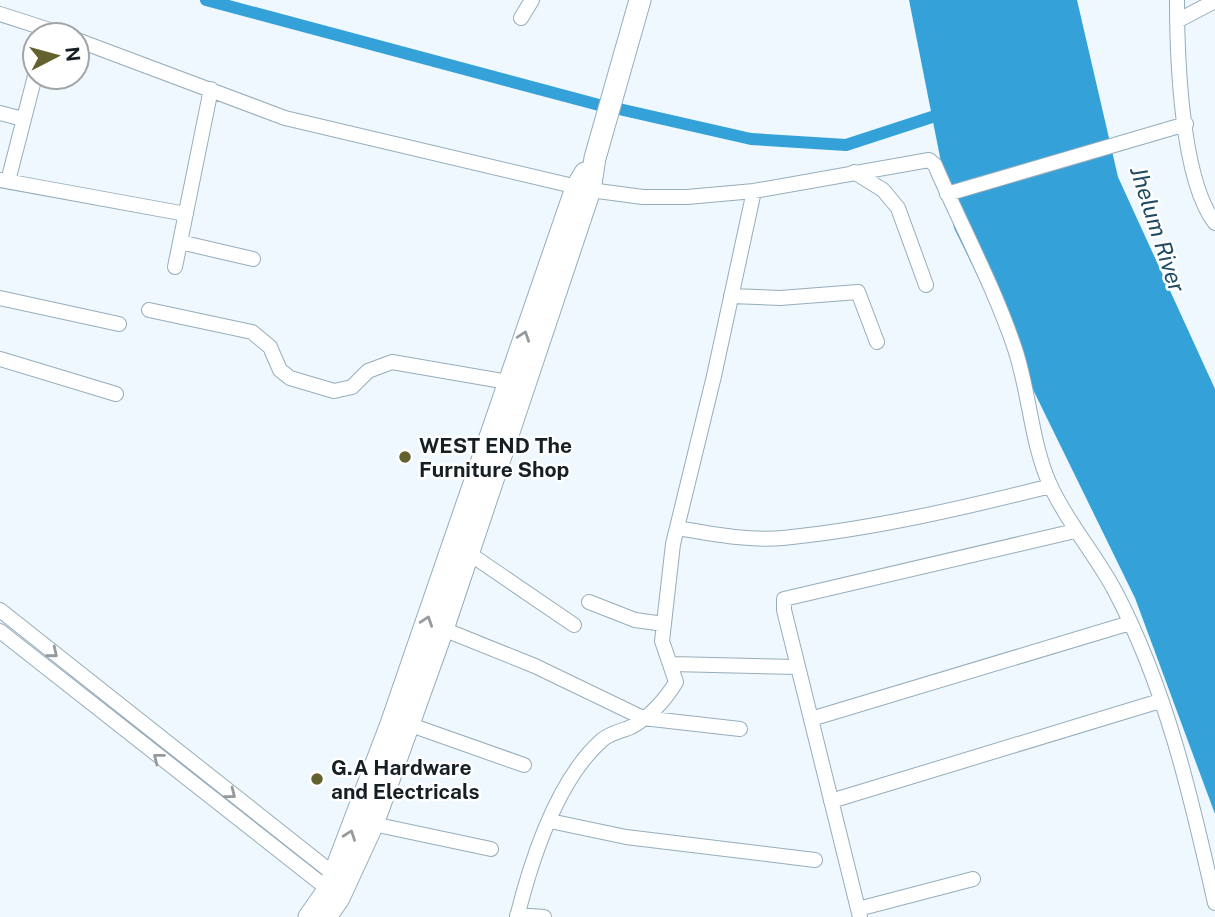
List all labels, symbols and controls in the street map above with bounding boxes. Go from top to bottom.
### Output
north arrow [21,21,91,91]
text: N [61,46,85,63]
water label: Jhelum River [1125,163,1191,296]
one-way arrow [516,330,530,342]
place label: WEST END The Furniture Shop [419,433,572,482]
marker: WEST END The Furniture Shop [397,449,413,465]
one-way arrow [419,615,433,627]
one-way arrow [45,645,57,658]
one-way arrow [153,753,165,766]
place label: G.A Hardware and Electricals [331,755,480,804]
marker: G.A Hardware and Electricals [309,771,325,787]
one-way arrow [224,786,236,799]
one-way arrow [342,829,356,841]

